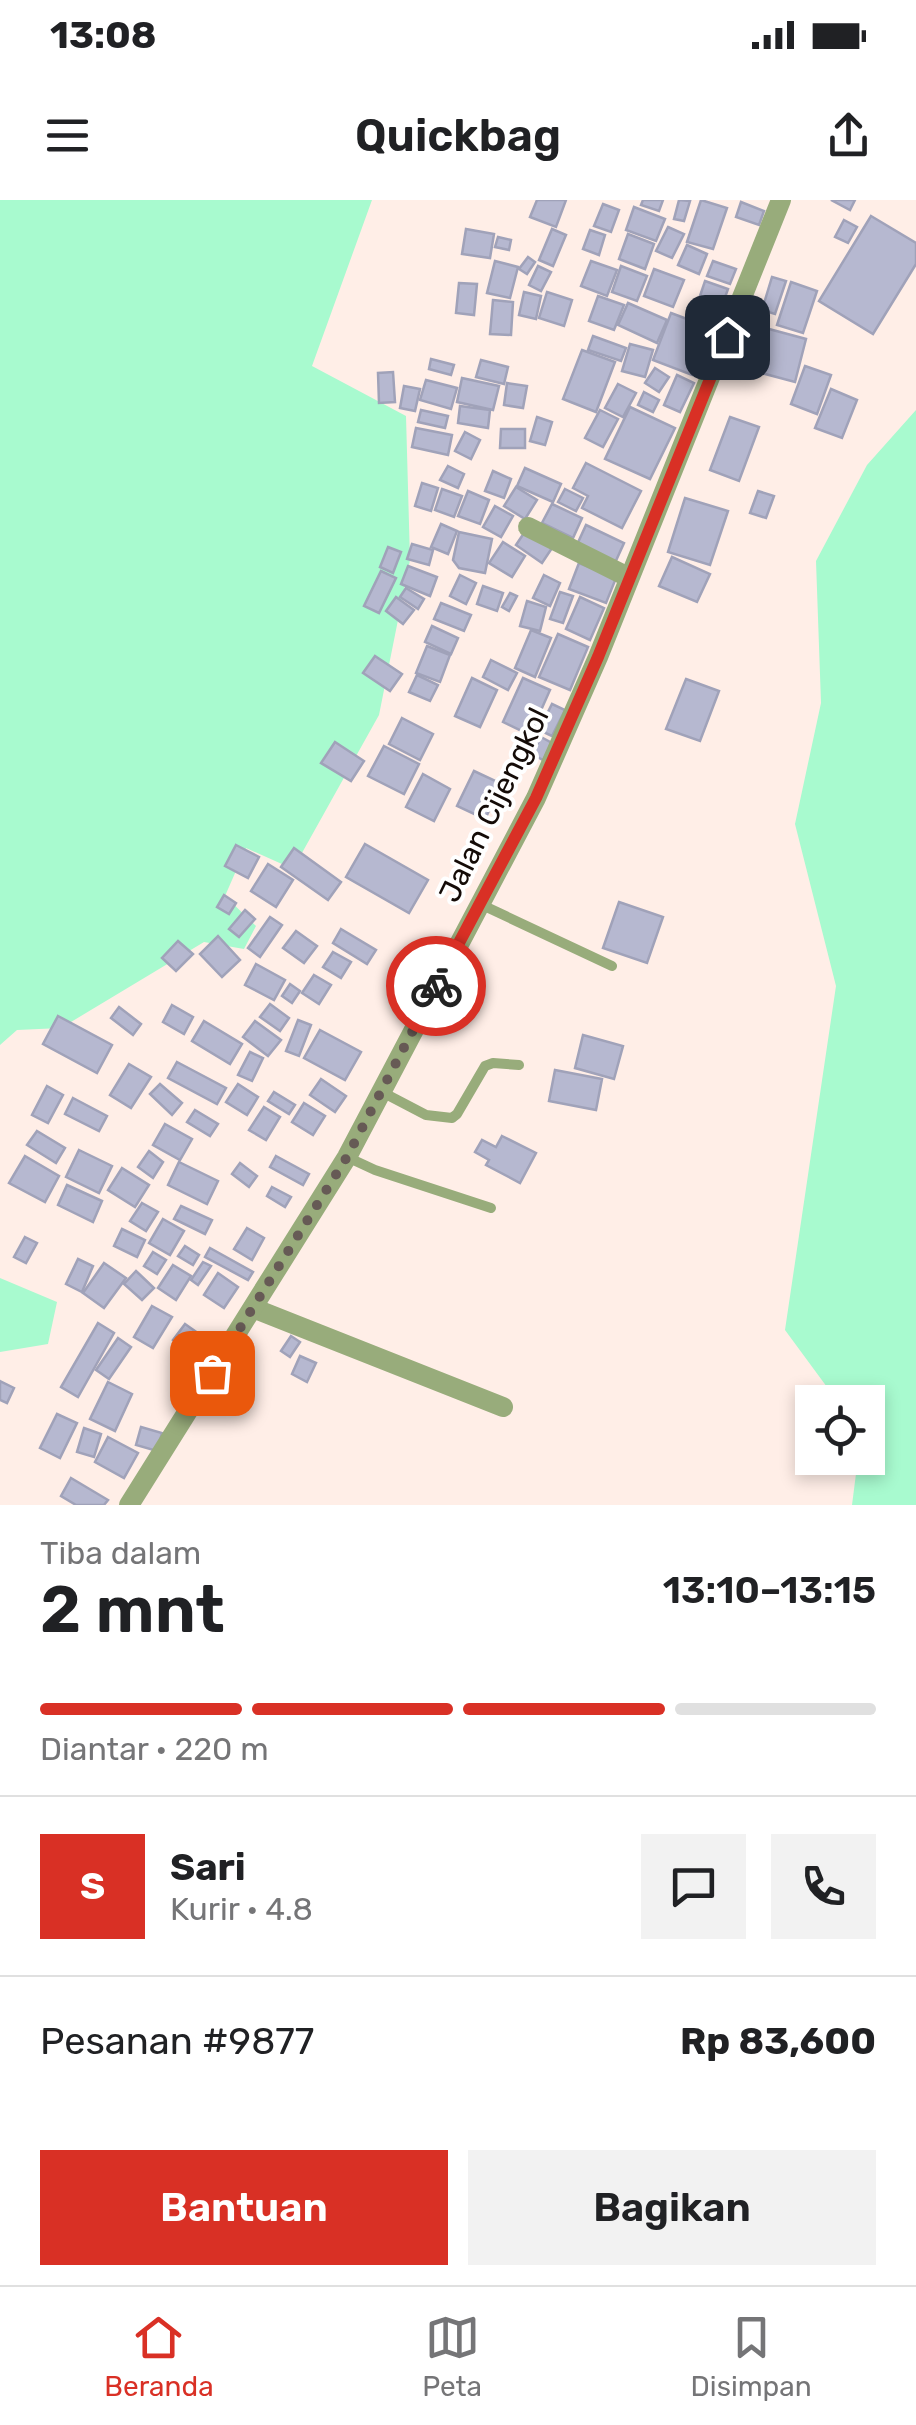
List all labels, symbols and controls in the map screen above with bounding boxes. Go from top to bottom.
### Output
text: 13:08 [50,12,157,58]
icon: menu [40,108,95,163]
icon: share [821,108,876,163]
text: Quickbag [355,109,561,162]
pin [685,295,770,380]
icon: home [700,310,755,365]
street label: Jalan Cijengkol [431,702,557,908]
courier [386,936,486,1036]
icon: bike [409,959,464,1014]
pin [170,1331,255,1416]
icon: bag [185,1346,240,1401]
map controls [795,1385,885,1475]
button: locate [795,1385,885,1475]
text: Tiba dalam [40,1534,201,1572]
text: 13:10–13:15 [663,1567,876,1613]
text: 2 mnt [40,1571,225,1648]
text: Diantar · 220 m [40,1730,269,1768]
button: chat [641,1834,746,1939]
button: phone [771,1834,876,1939]
text: Sari [170,1844,246,1890]
text: S [80,1863,105,1909]
text: Kurir · 4.8 [170,1890,313,1928]
text: Pesanan #9877 [40,2018,314,2064]
text: Rp 83,600 [680,2018,876,2064]
button: Bantuan [40,2150,448,2265]
button: Bagikan [468,2150,876,2265]
tab: Beranda [104,2310,214,2403]
tab: Peta [422,2310,482,2403]
tab: Disimpan [691,2310,812,2403]

